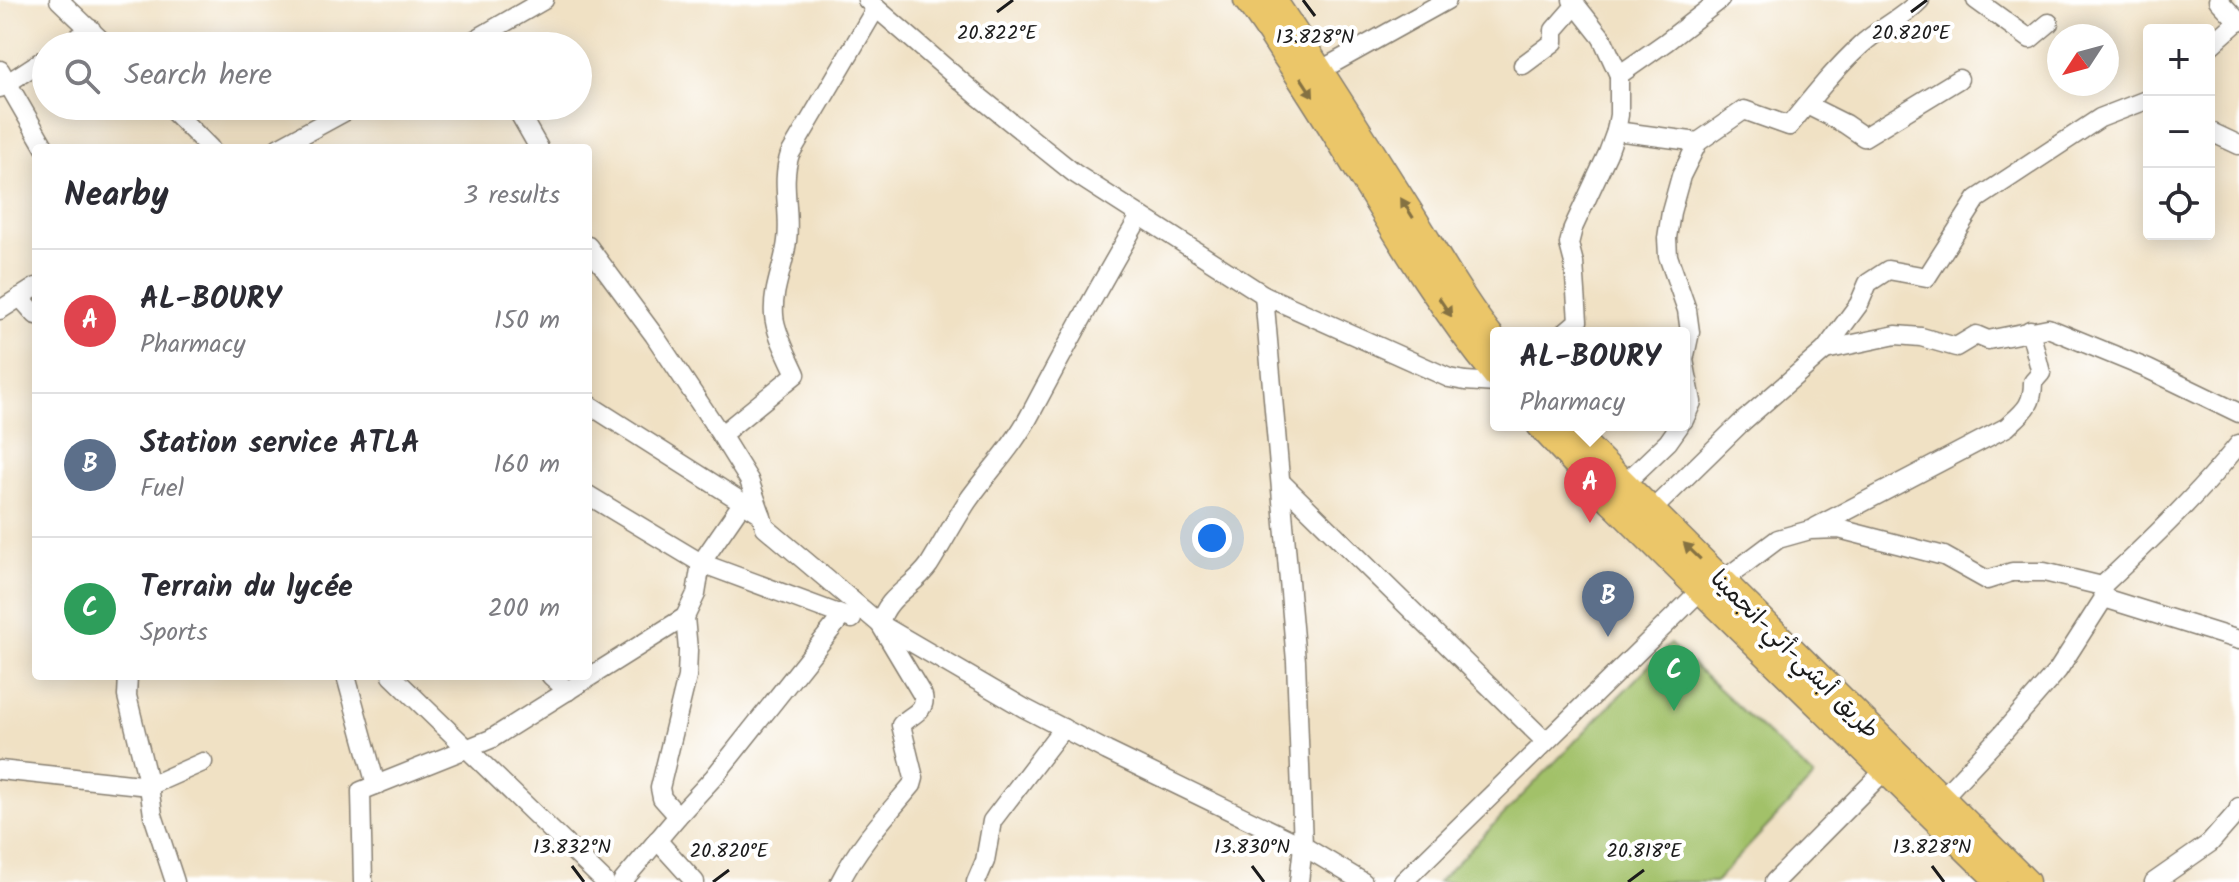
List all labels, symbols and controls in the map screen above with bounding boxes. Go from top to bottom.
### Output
text: 20.822°E [957,18,1038,50]
text: 20.820°E [1872,18,1952,50]
text: 13.828°N [1276,22,1354,54]
north arrow [2047,24,2119,96]
map controls [2143,24,2215,240]
button: + [2143,24,2215,96]
search box [32,32,592,120]
text: Search here [124,52,272,100]
icon: search [60,54,104,98]
one-way arrow [1299,77,1314,98]
button: − [2143,96,2215,168]
button: locate [2143,168,2215,240]
text: Nearby [64,169,169,223]
text: 3 results [463,175,560,217]
one-way arrow [1400,197,1414,219]
text: AL-BOURY [140,276,281,324]
one-way arrow [1437,297,1452,318]
text: A [82,300,98,342]
text: 150 m [494,300,560,342]
text: Pharmacy [140,324,246,366]
popup [1490,327,1690,431]
text: AL-BOURY [1519,334,1661,382]
text: Pharmacy [1519,382,1625,424]
text: Station service ATLA [140,420,420,468]
text: B [82,444,98,486]
text: 160 m [493,444,560,486]
pin: A [1564,457,1616,523]
text: Fuel [140,468,184,510]
your location [1192,518,1232,558]
one-way arrow [1683,542,1702,561]
street label: طريق أبشي-أتي-انجمينا [1700,561,1888,749]
text: Terrain du lycée [140,564,353,612]
pin: B [1582,571,1634,637]
text: C [82,588,98,630]
text: 200 m [488,588,560,630]
text: Sports [140,612,208,654]
pin: C [1648,645,1700,711]
text: 13.832°N [533,832,611,864]
text: 13.830°N [1214,832,1290,864]
text: 13.828°N [1893,832,1971,864]
text: 20.820°E [690,836,770,868]
text: 20.818°E [1606,836,1683,868]

